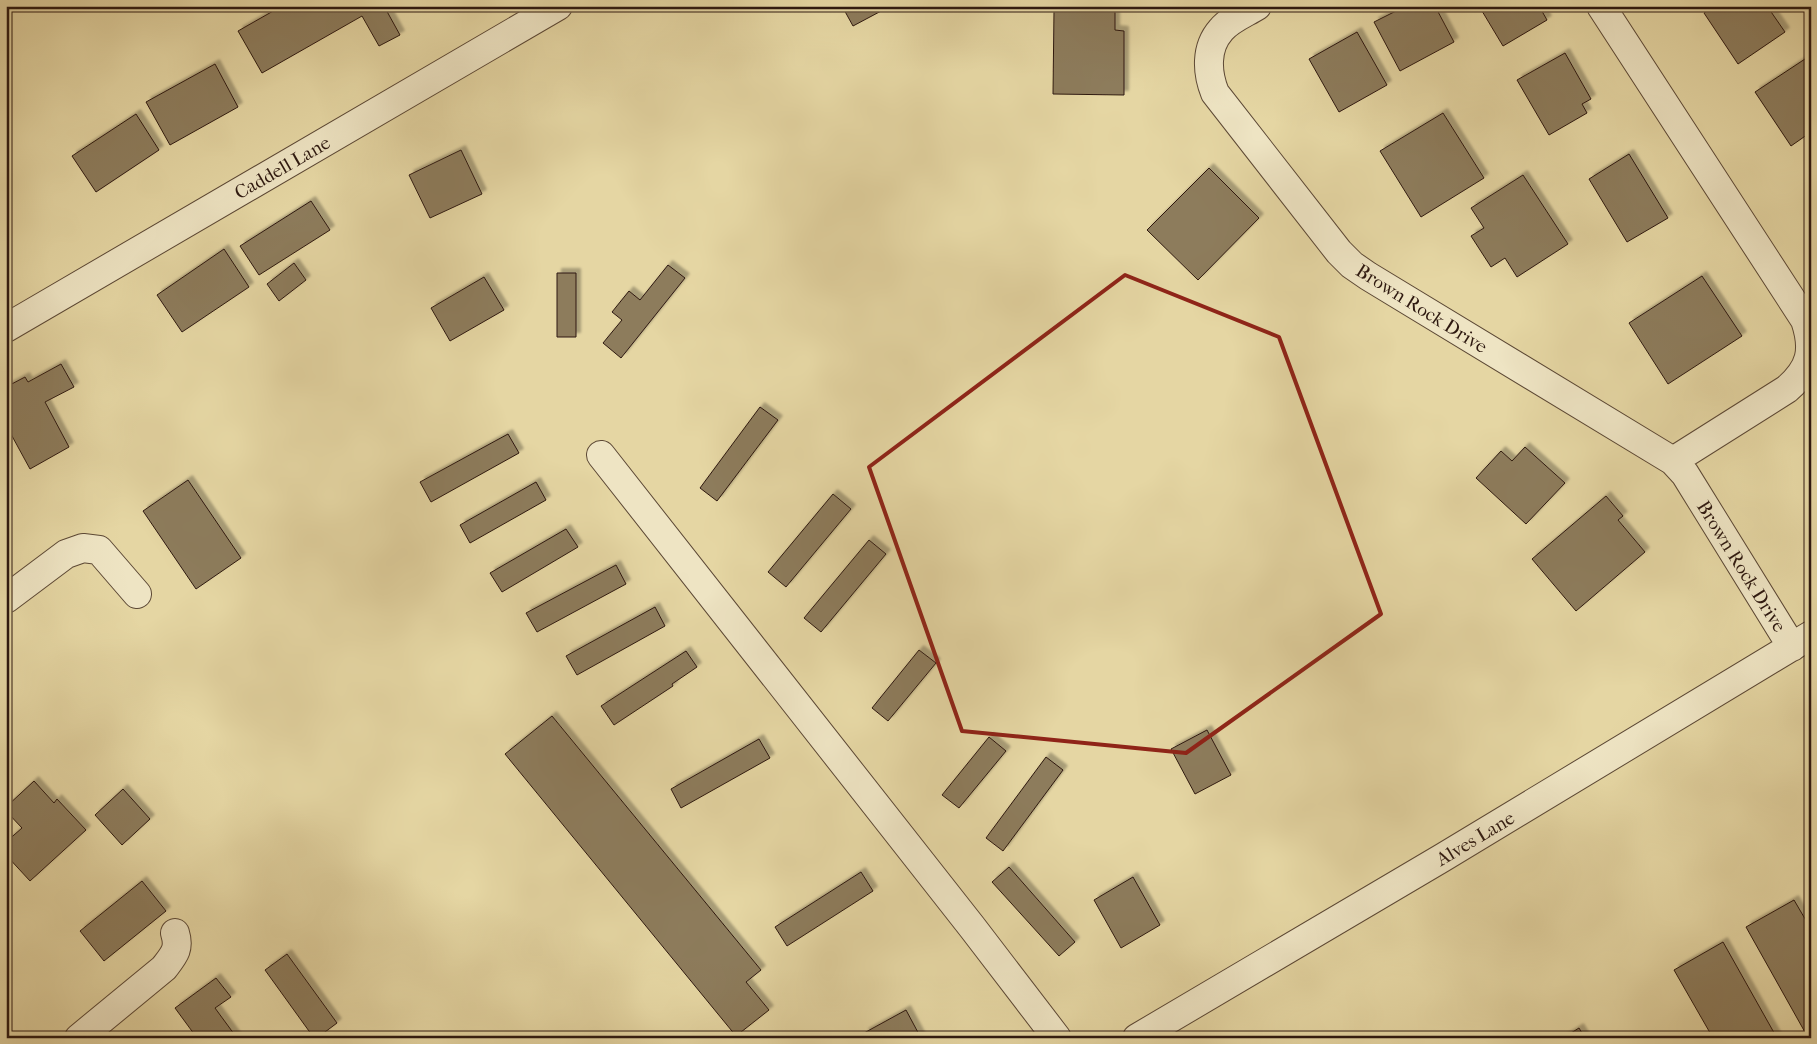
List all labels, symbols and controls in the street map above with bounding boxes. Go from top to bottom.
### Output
street label: Caddell Lane [231,132,334,204]
street label: Brown Rock Drive [1352,260,1491,358]
street label: Brown Rock Drive [1692,497,1790,636]
street label: Alves Lane [1431,807,1519,871]

